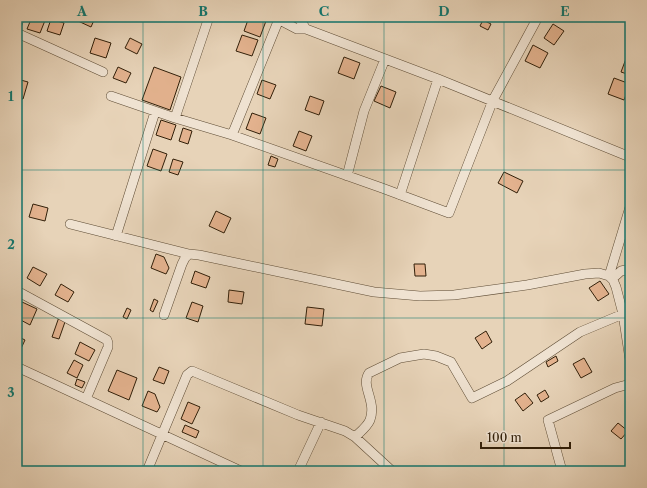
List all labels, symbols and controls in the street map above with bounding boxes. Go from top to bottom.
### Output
text: A [76,3,88,19]
text: B [198,3,208,19]
text: C [319,3,329,19]
text: D [438,3,450,19]
text: E [560,3,570,19]
text: 1 [8,88,14,104]
text: 2 [7,236,15,252]
text: 3 [7,384,15,400]
scale bar [481,424,570,450]
text: 100 m [487,430,522,445]

